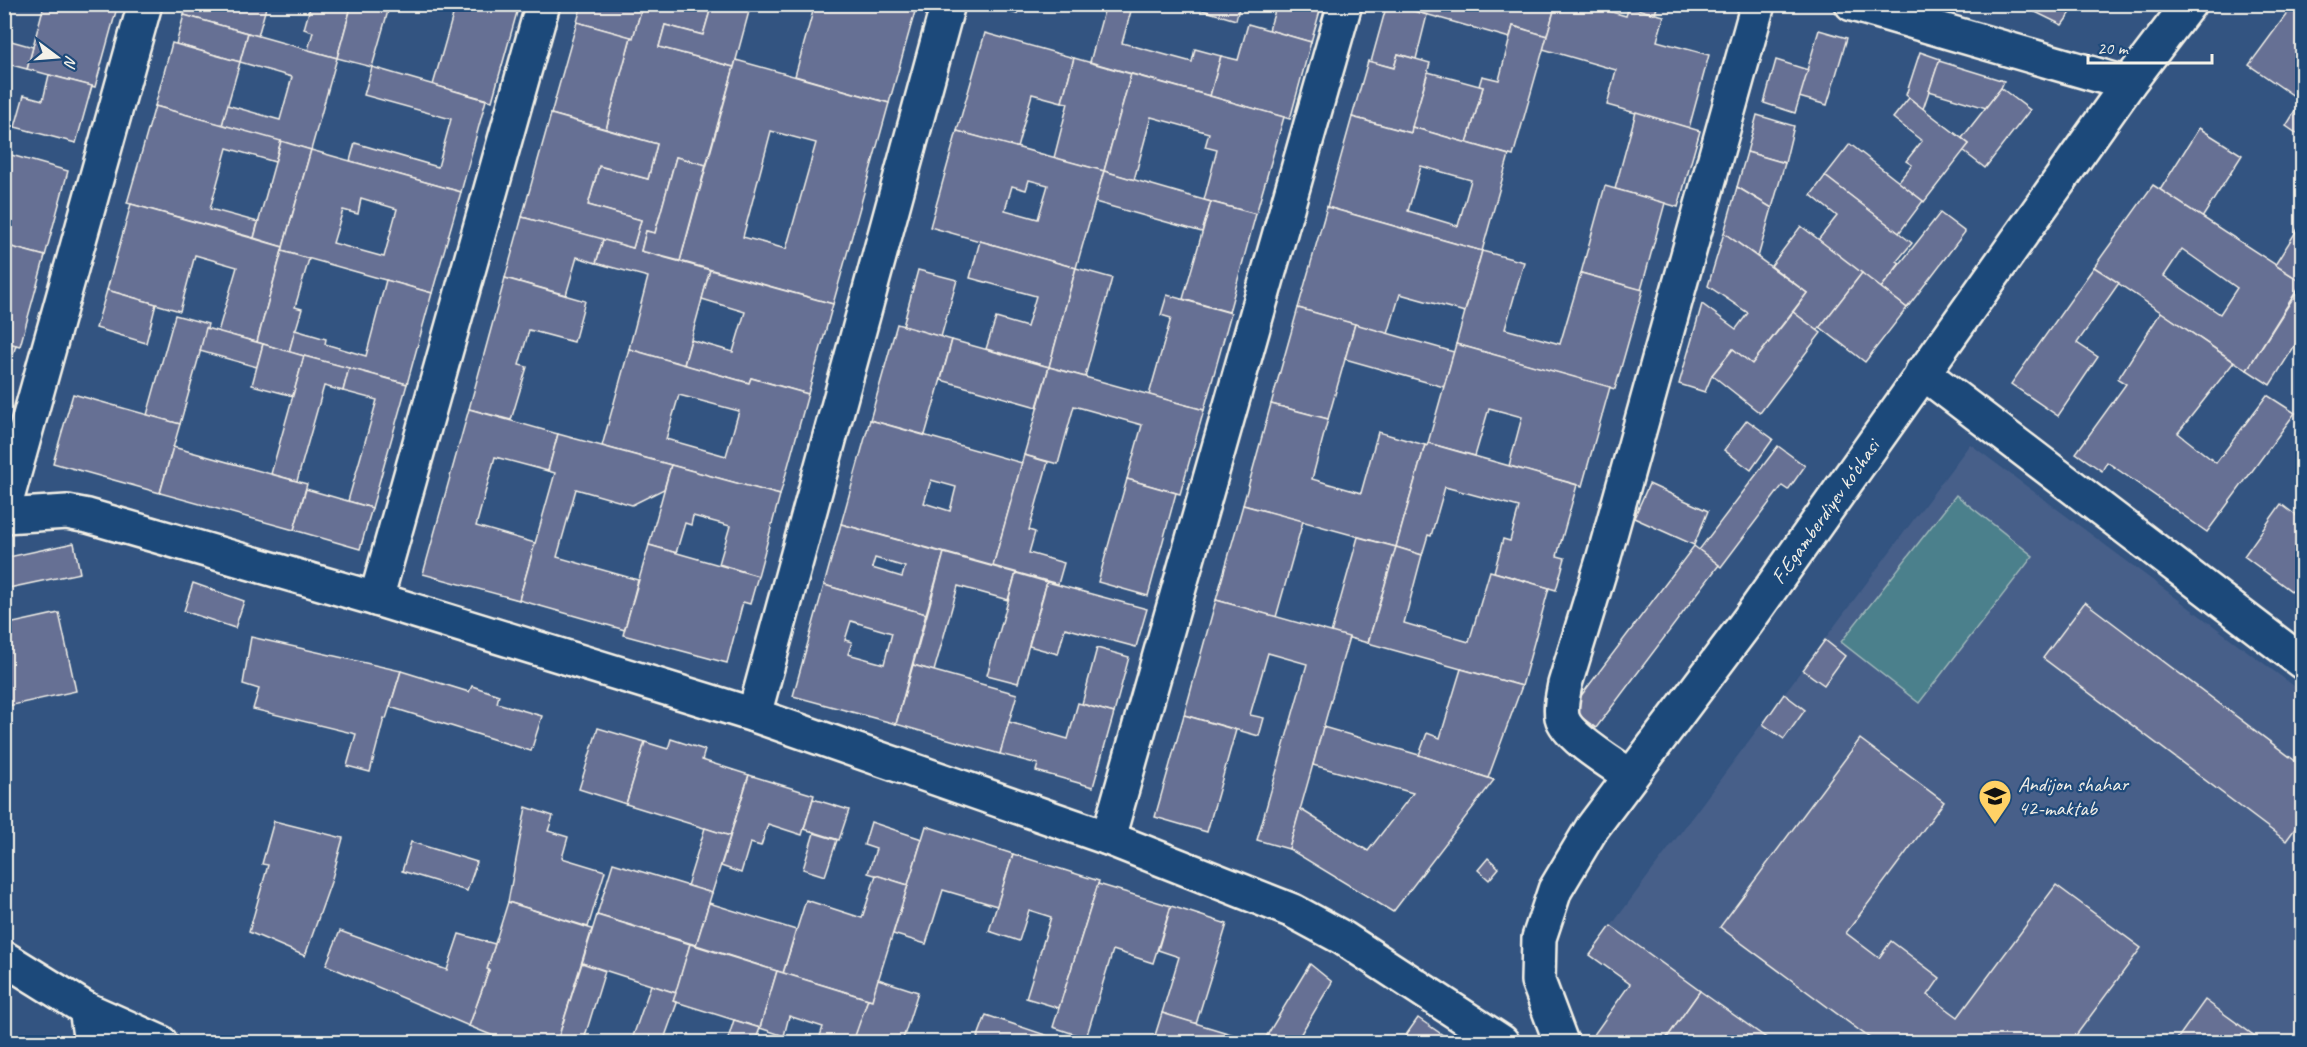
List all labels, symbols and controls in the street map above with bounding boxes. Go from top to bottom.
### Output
north arrow [27,27,87,87]
scale bar [2088,27,2212,65]
text: 20 m [2097,37,2130,59]
text: N [59,53,81,71]
street label: F.Egamberdiyev kо‘chasi [1765,432,1887,589]
place label: Andijon shahar 42-maktab [2018,771,2129,821]
school or university icon: Andijon shahar 42-maktab [1977,778,2013,825]

